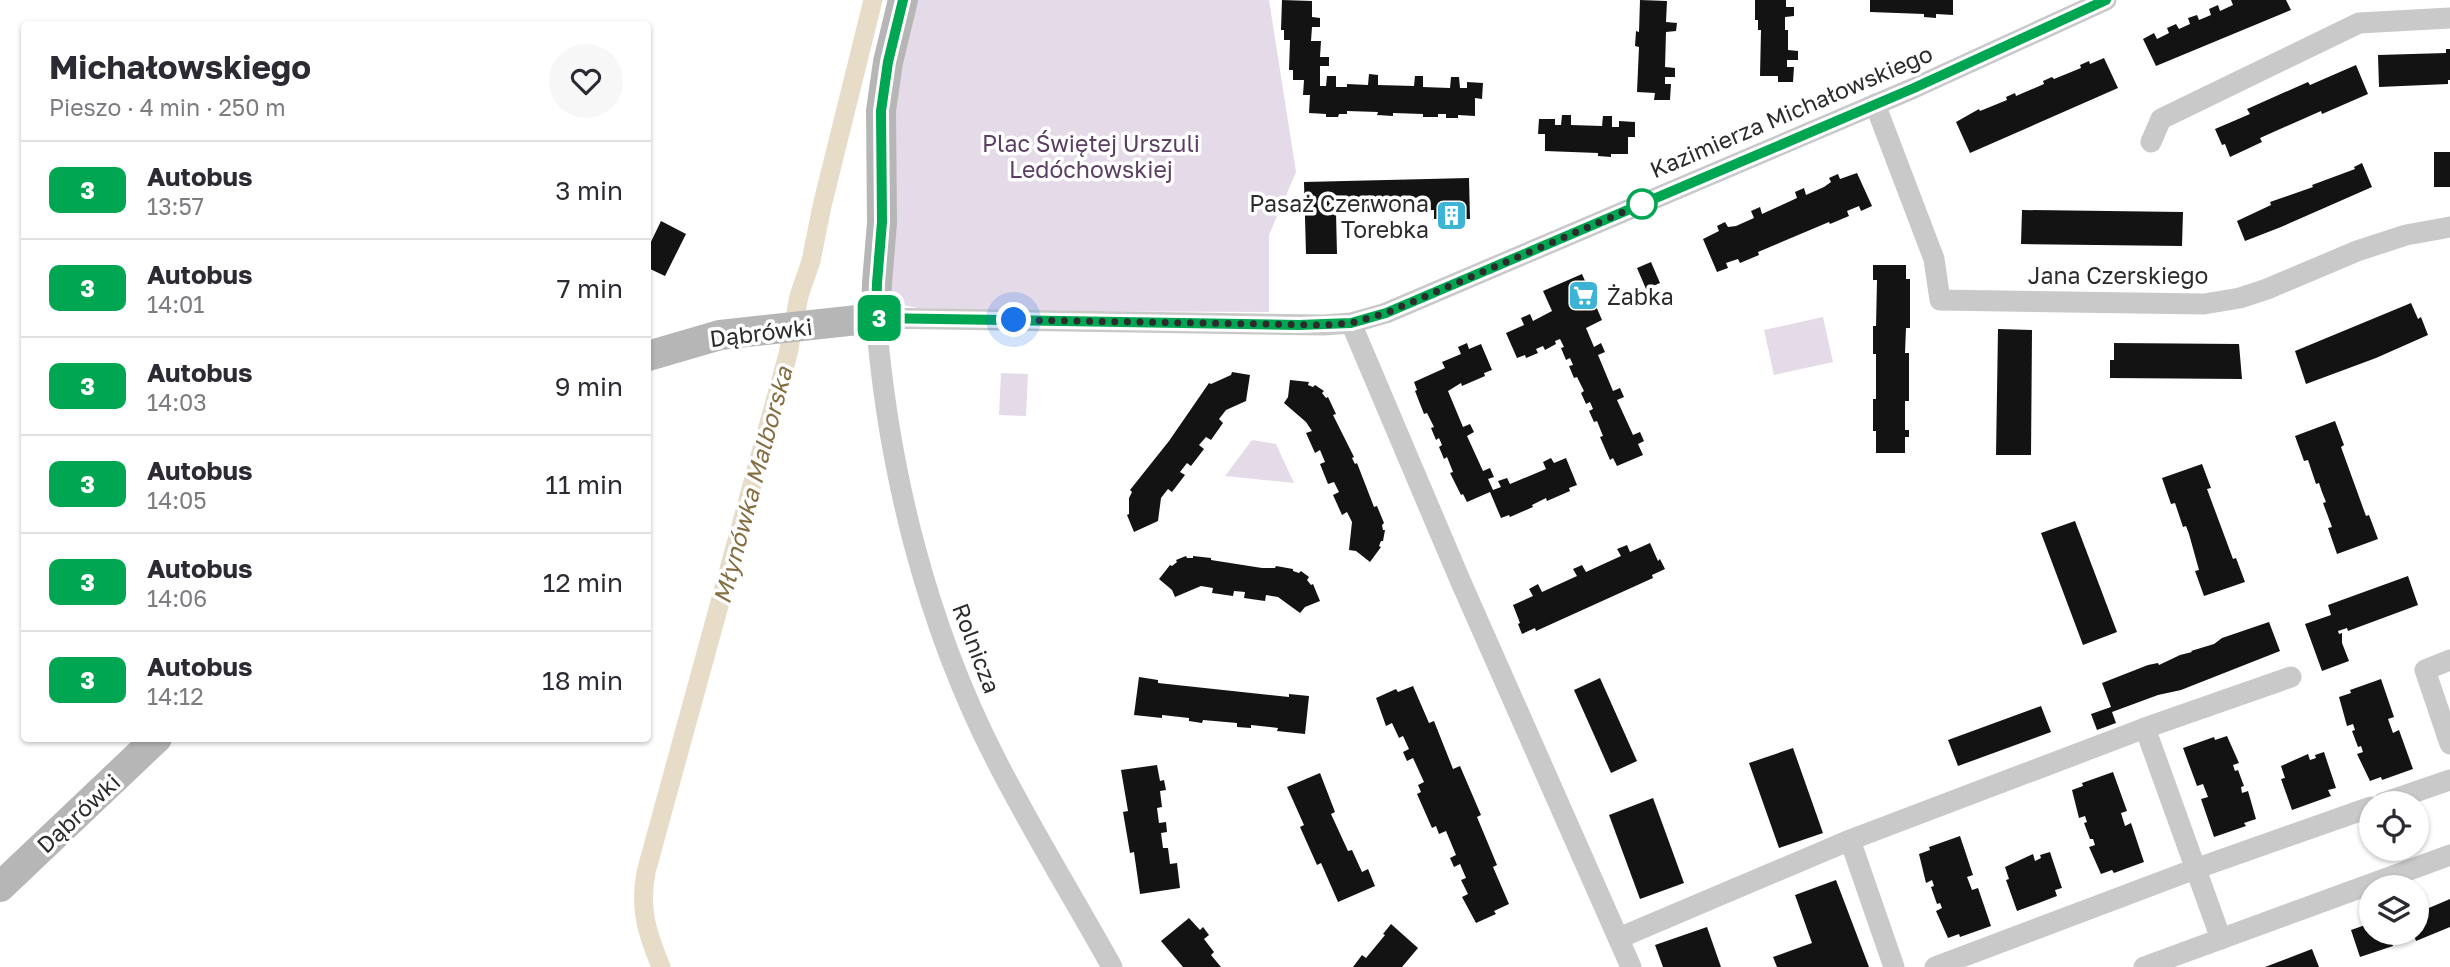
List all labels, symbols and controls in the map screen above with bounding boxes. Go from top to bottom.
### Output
street label: Kazimierza Michałowskiego [1646,39,1936,183]
button: heart [549,44,623,118]
text: Michałowskiego [49,47,311,86]
text: Pieszo · 4 min · 250 m [49,93,286,121]
park label: Plac Świętej Urszuli Ledóchowskiej [982,129,1200,183]
text: Autobus [147,161,253,192]
text: 3 [80,175,95,204]
text: 3 min [555,175,623,206]
place label: Pasaż Czerwona Torebka [1249,189,1429,243]
unlabelled marker [1627,189,1657,219]
text: 13:57 [147,192,204,220]
building icon: Pasaż Czerwona Torebka [1435,199,1469,233]
text: Autobus [147,259,253,290]
street label: Jana Czerskiego [2028,261,2208,289]
text: 3 [80,273,95,302]
text: 7 min [557,273,623,304]
supermarket icon: Żabka [1567,279,1601,313]
place label: Żabka [1607,282,1674,310]
text: 14:01 [147,290,205,318]
line badge: 3 [856,295,902,341]
your location [996,302,1031,337]
text: 3 [872,303,886,332]
street label: Dąbrówki [708,312,814,352]
text: Autobus [147,357,253,388]
water label: Młynówka Malborska [706,362,799,607]
text: 3 [80,371,95,400]
text: 9 min [555,371,623,402]
text: 14:03 [147,388,207,416]
text: Autobus [147,455,253,486]
text: 3 [80,469,95,498]
text: 11 min [545,469,623,500]
text: 14:05 [147,486,207,514]
text: Autobus [147,553,253,584]
text: 3 [80,567,95,596]
text: 12 min [543,567,623,598]
text: 14:06 [147,584,207,612]
street label: Rolnicza [947,599,1007,697]
text: Autobus [147,651,253,682]
text: 3 [80,665,95,694]
text: 18 min [542,665,623,696]
text: 14:12 [147,682,204,710]
street label: Dąbrówki [31,768,125,858]
map controls [2359,791,2429,945]
button: locate [2359,791,2429,861]
button: layers [2359,875,2429,945]

